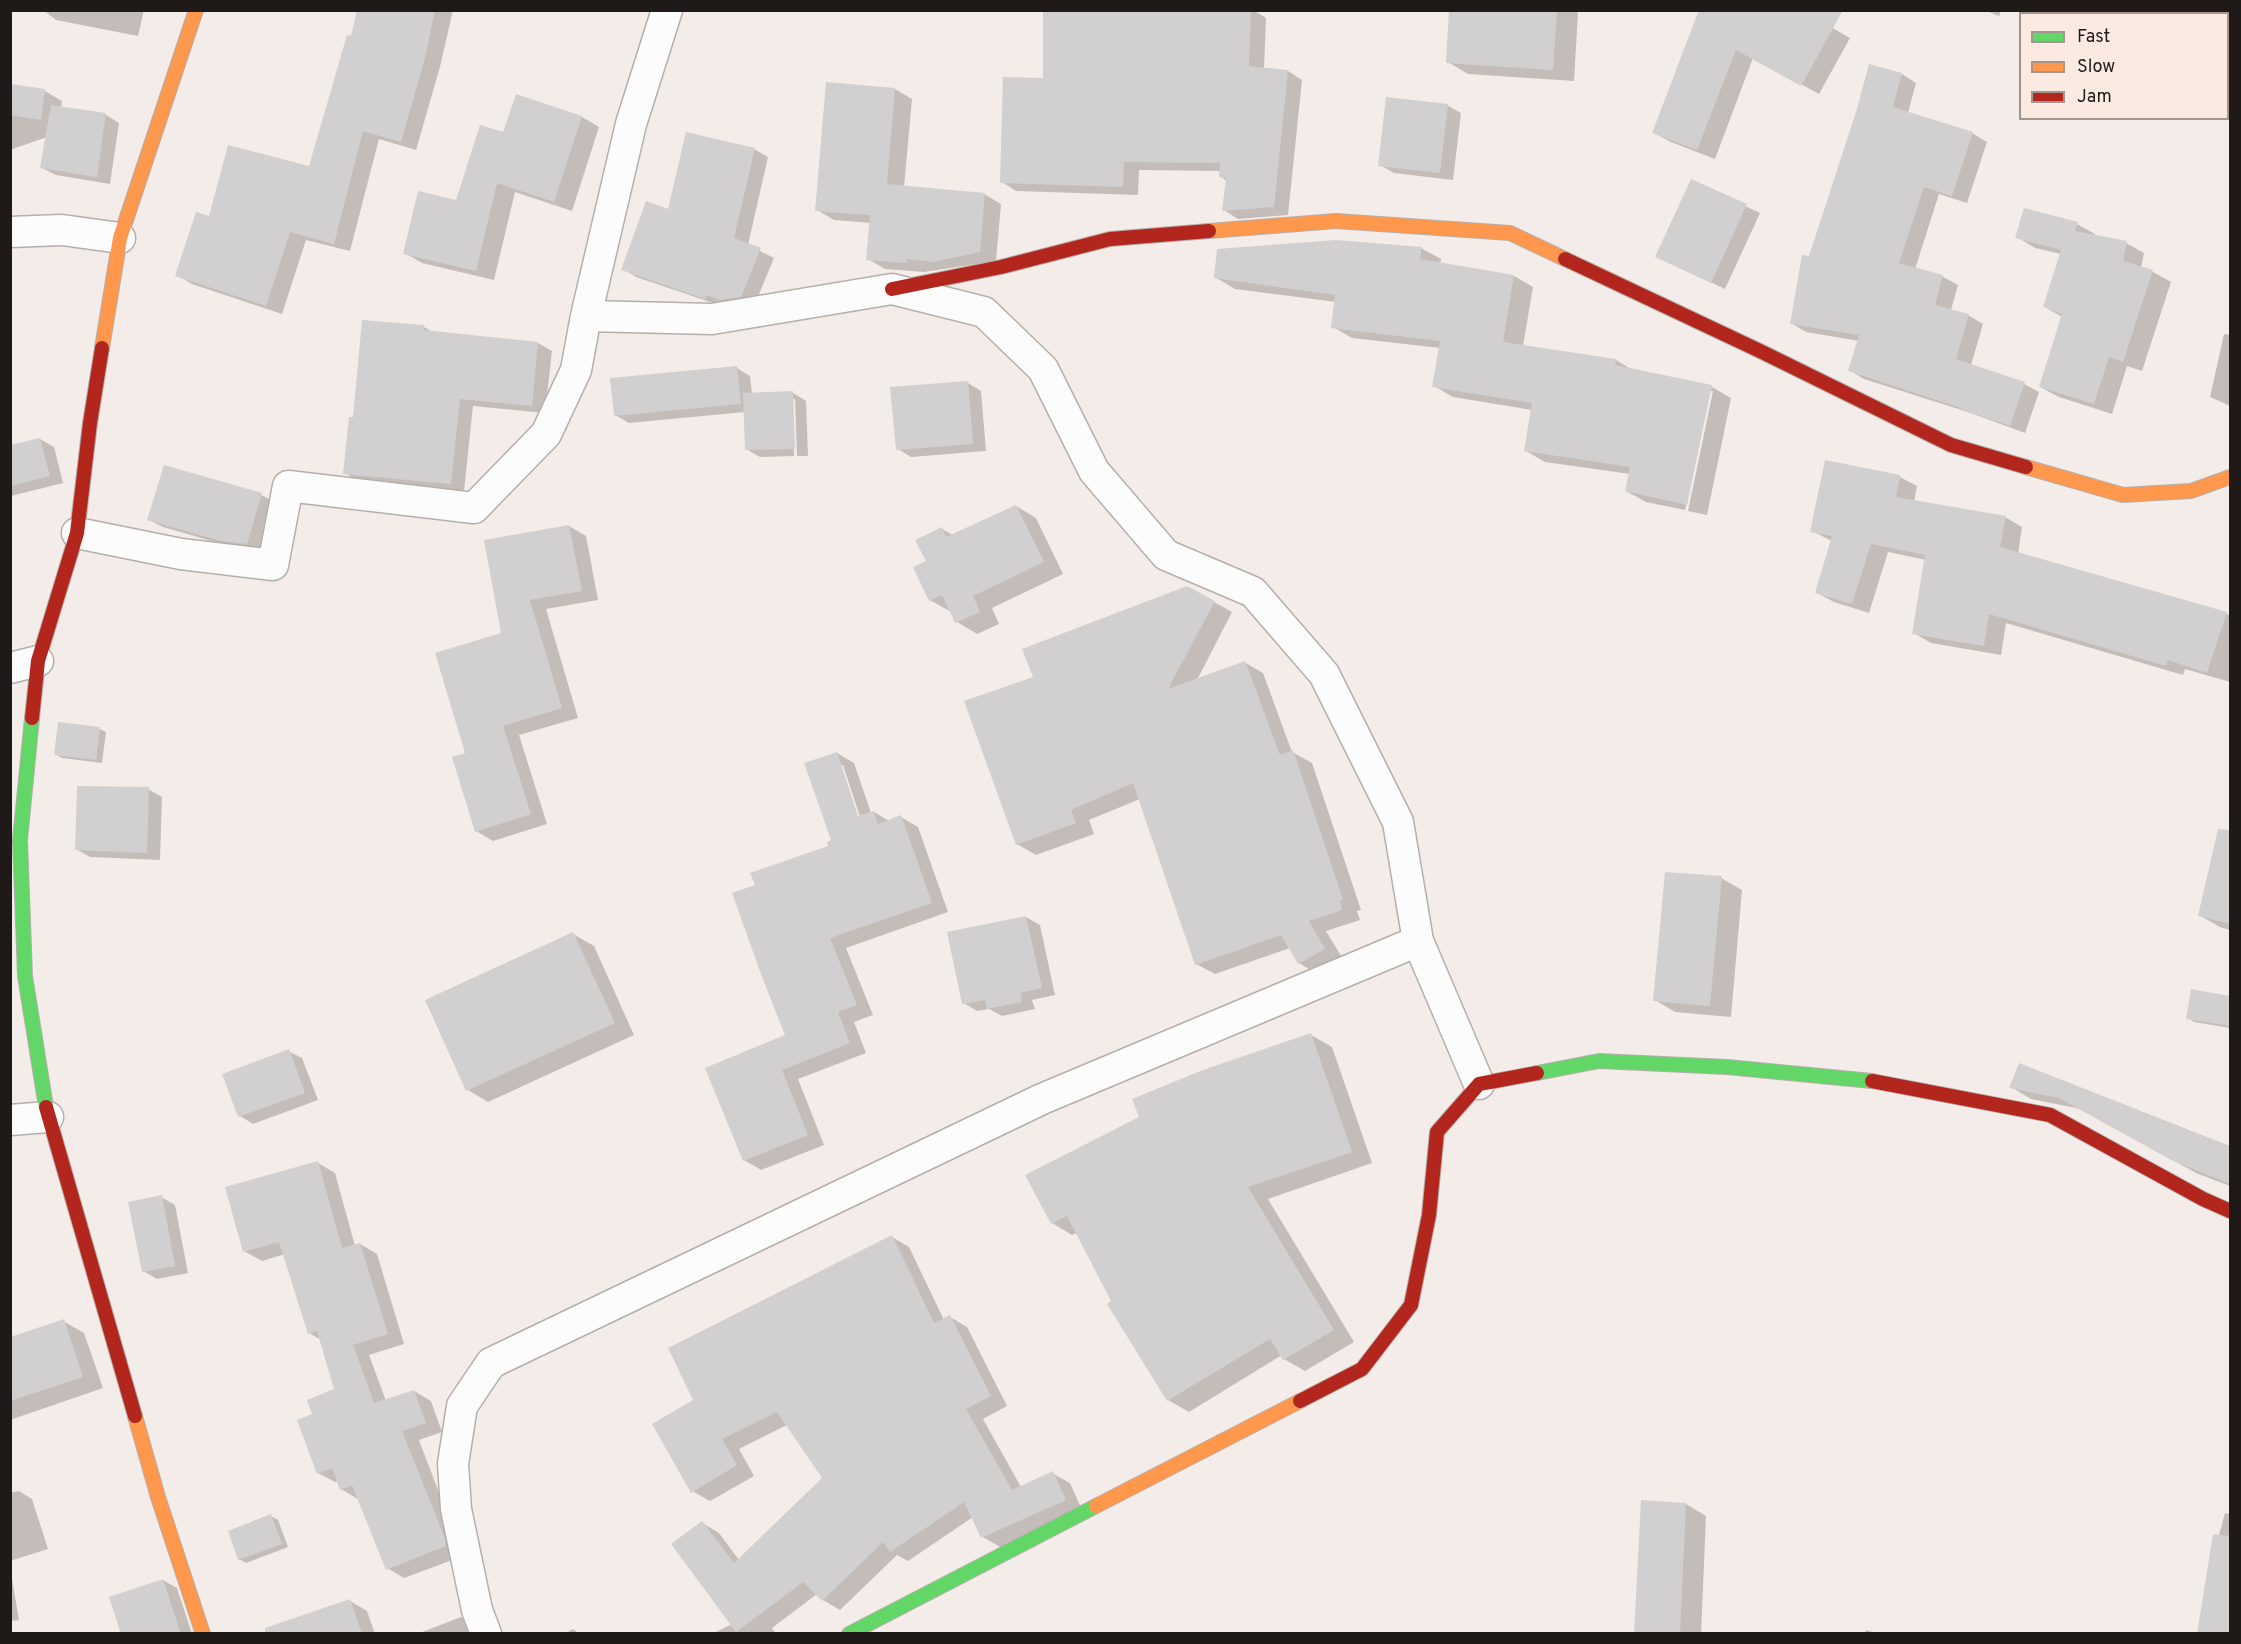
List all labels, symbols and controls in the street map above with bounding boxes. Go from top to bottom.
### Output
legend [2019,12,2229,120]
text: Fast [2077,26,2110,49]
text: Slow [2077,56,2115,79]
text: Jam [2077,86,2112,109]

